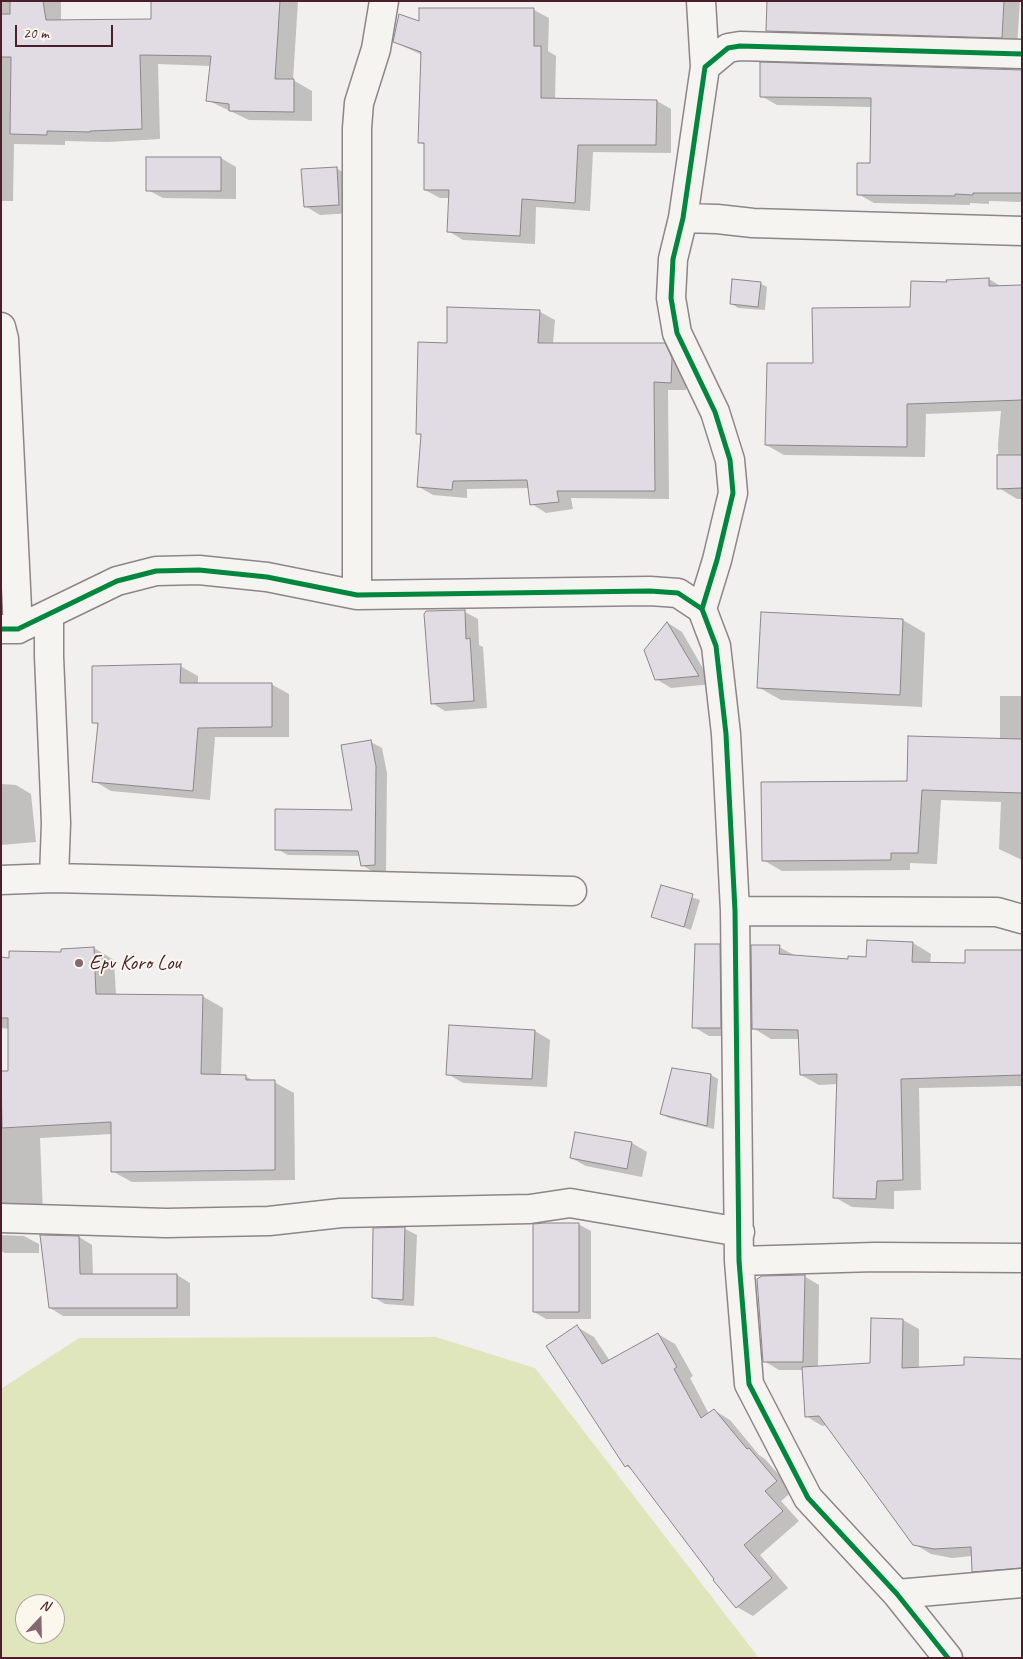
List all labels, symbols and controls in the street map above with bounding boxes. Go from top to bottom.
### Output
scale bar [18,15,115,47]
text: 20 m [23,24,49,43]
place label: Epv Koro Lou [89,950,181,976]
marker: Epv Koro Lou [73,957,85,969]
north arrow [15,1594,65,1644]
text: N [38,1596,52,1615]

